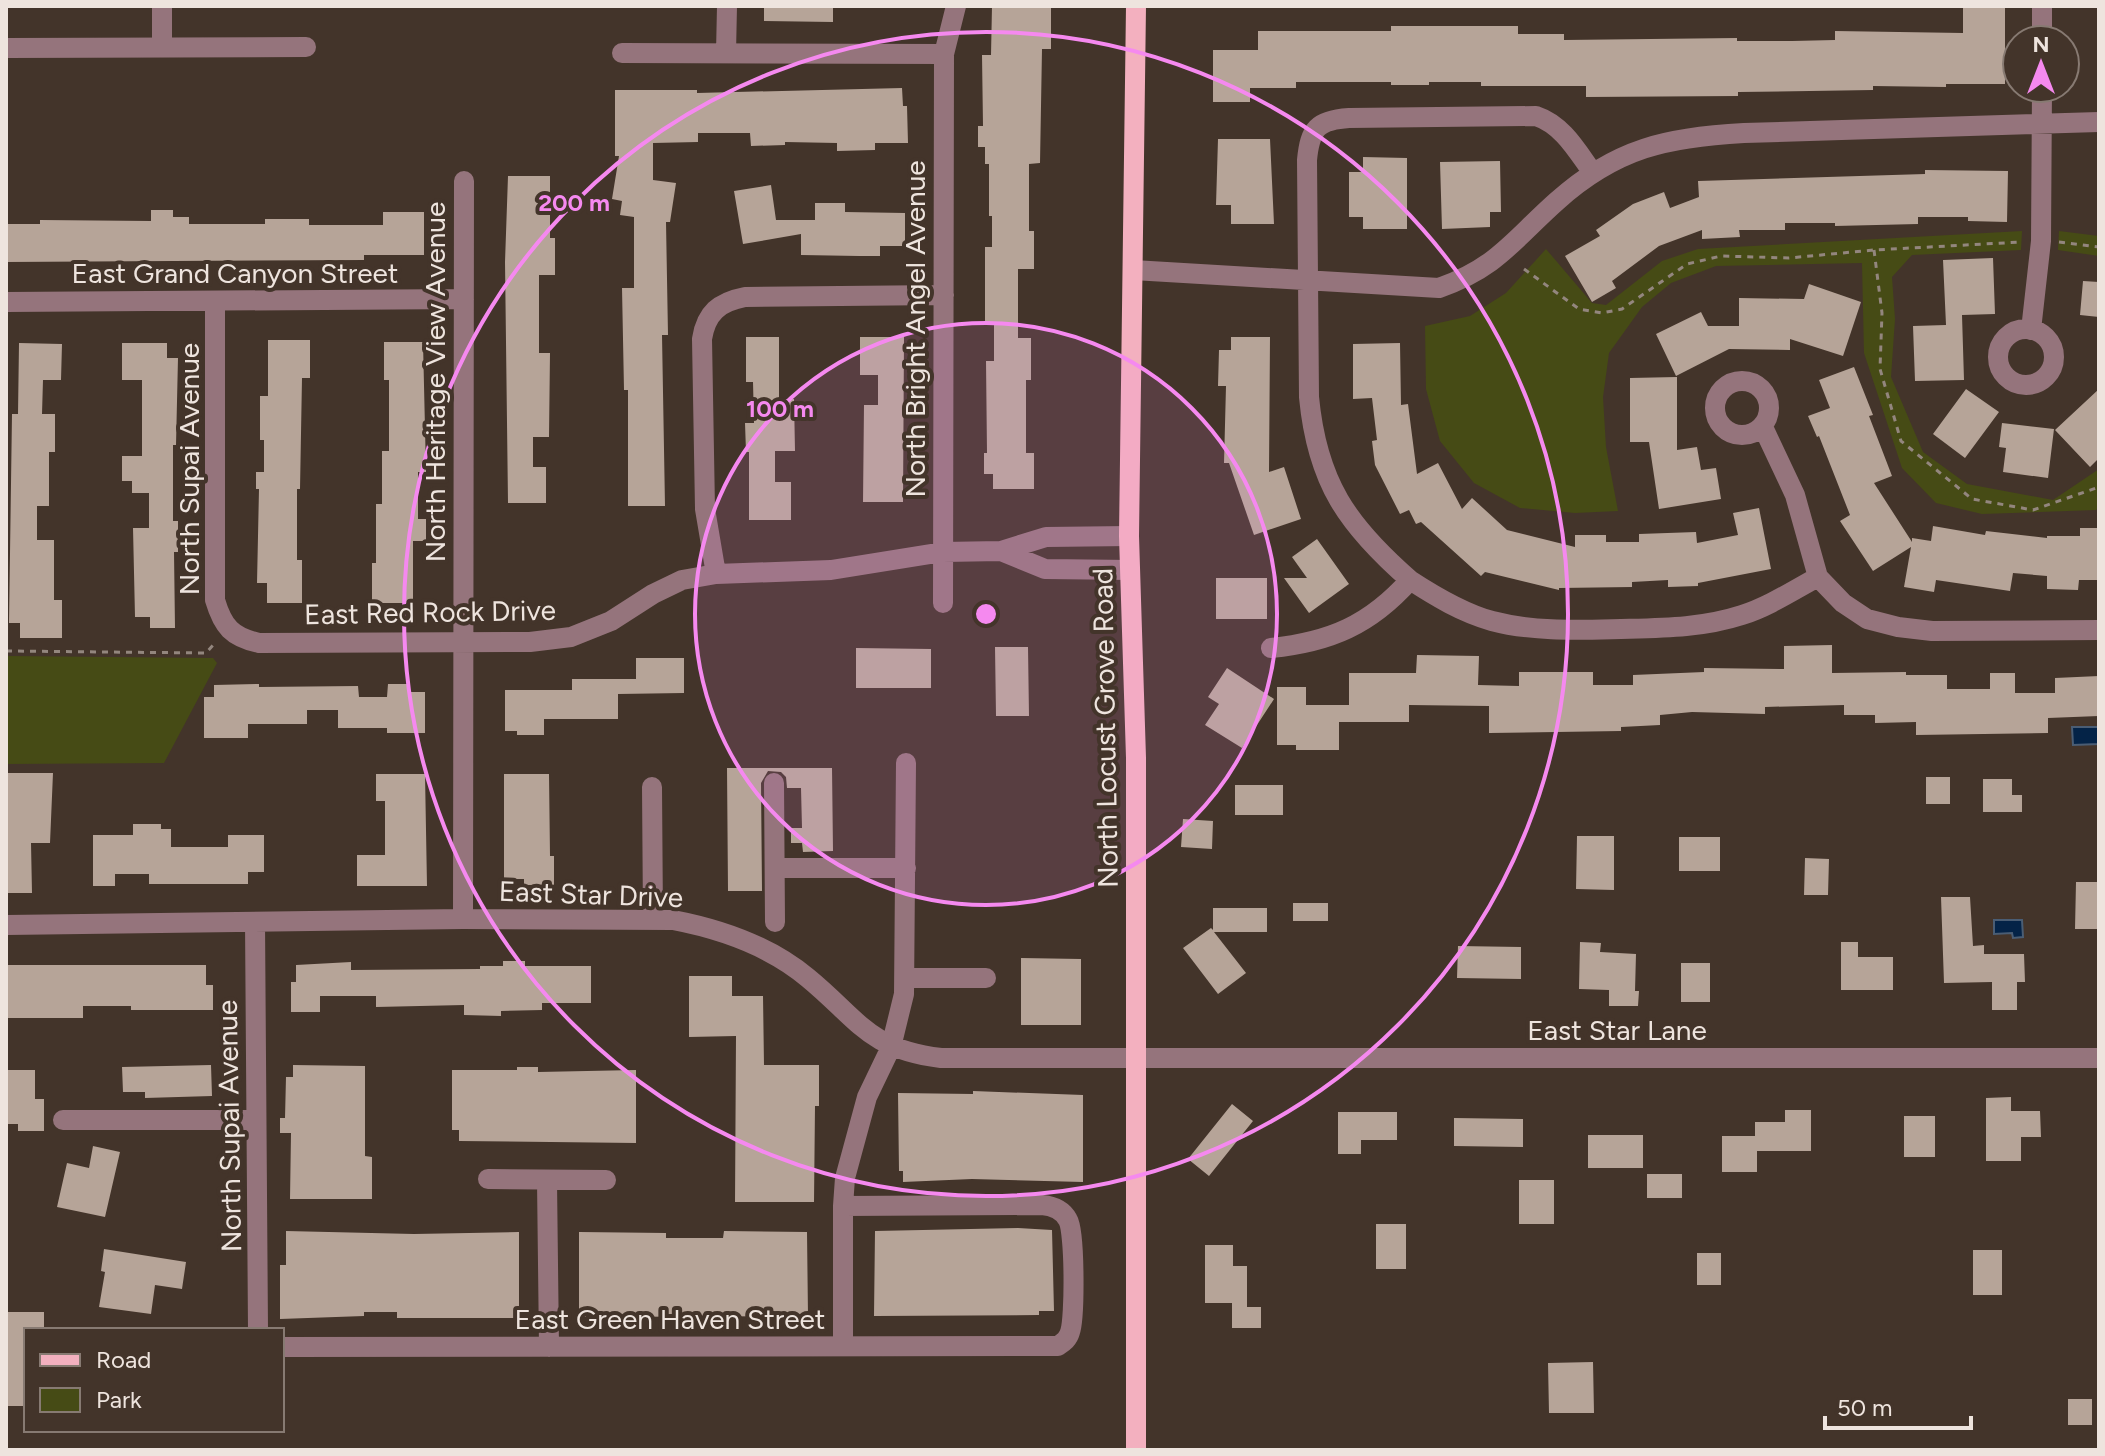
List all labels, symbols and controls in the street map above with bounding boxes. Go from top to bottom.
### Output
north arrow [2001,24,2081,104]
text: N [2032,31,2050,58]
street label: North Bright Angel Avenue [898,160,932,498]
text: 200 m [538,188,610,217]
street label: North Heritage View Avenue [418,202,452,562]
street label: East Grand Canyon Street [72,256,398,290]
street label: North Supai Avenue [172,343,206,595]
text: 100 m [746,394,814,423]
street label: North Locust Grove Road [1085,568,1125,888]
street label: East Red Rock Drive [304,593,556,631]
centre of rings [972,600,1000,628]
street label: East Star Drive [498,874,684,914]
street label: North Supai Avenue [210,1000,248,1252]
street label: East Star Lane [1527,1013,1707,1047]
street label: East Green Haven Street [515,1302,825,1336]
legend [24,1328,284,1432]
text: Road [96,1345,151,1374]
scale bar [1825,1380,1971,1430]
text: Park [96,1385,142,1414]
text: 50 m [1837,1393,1893,1422]

